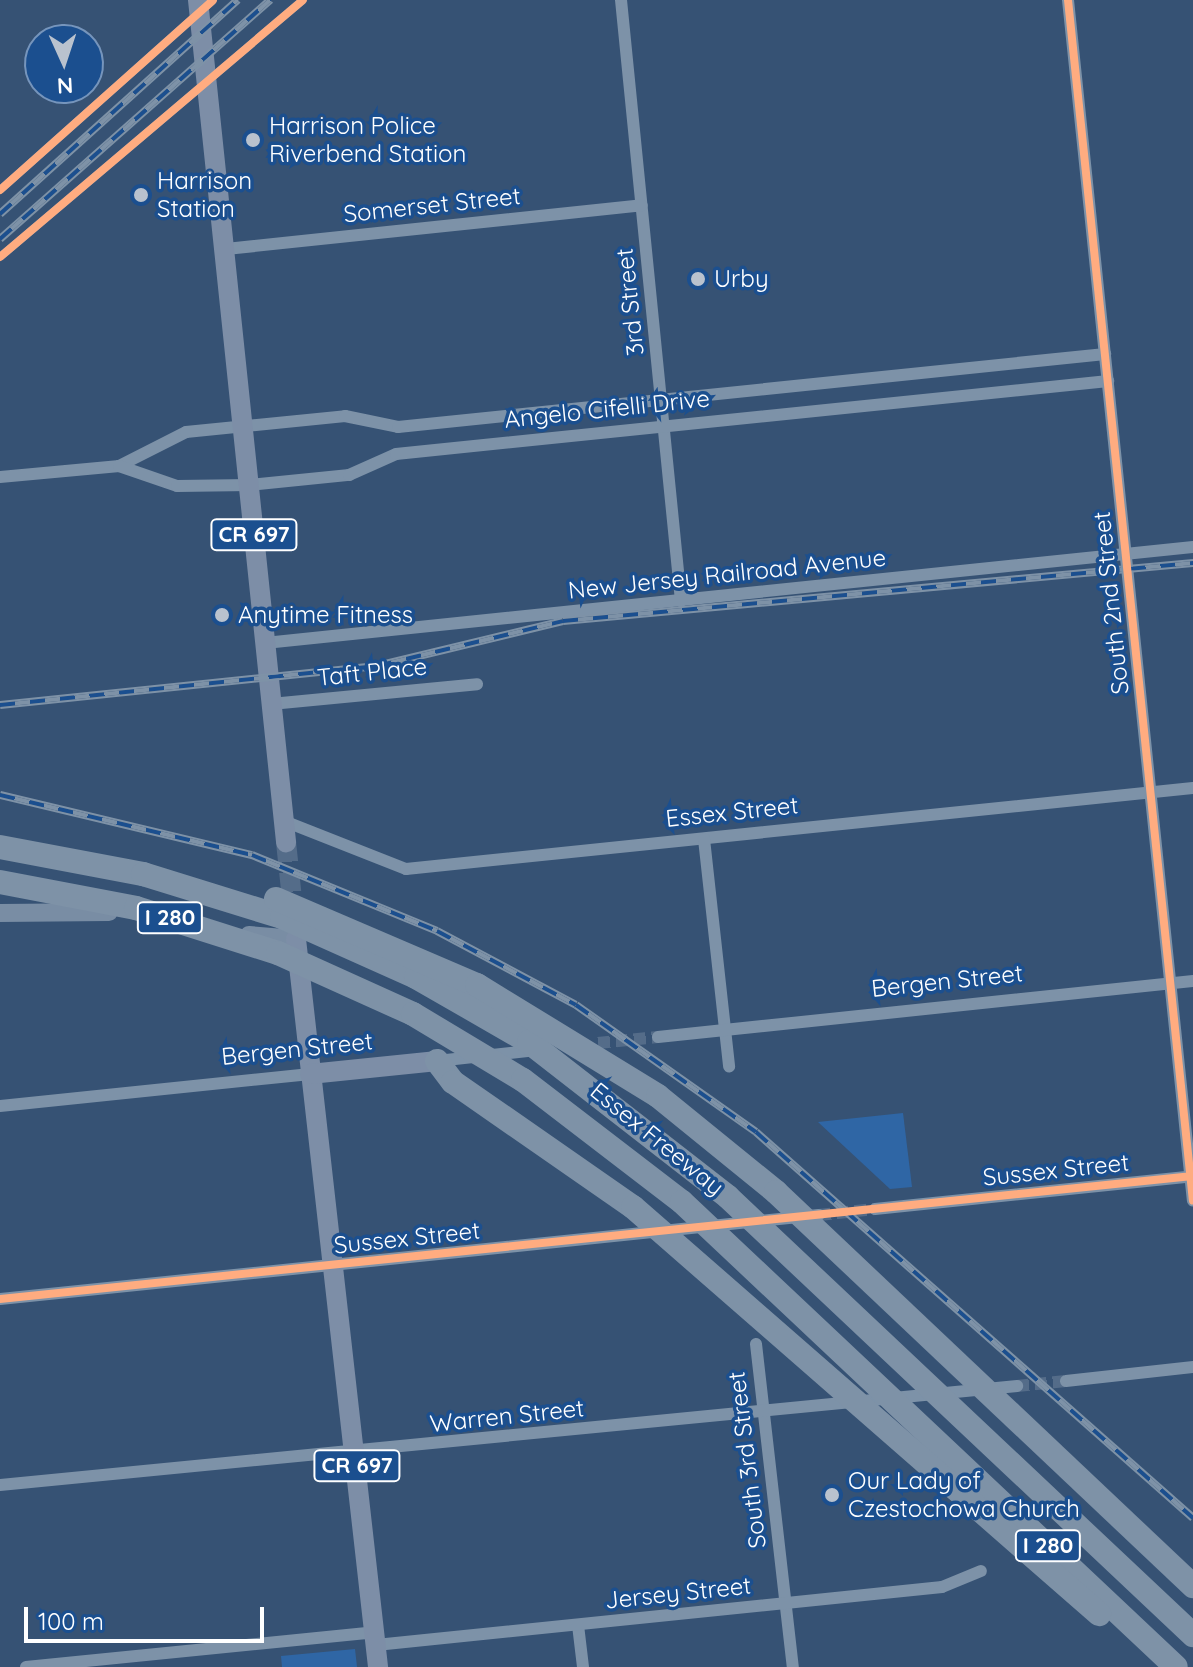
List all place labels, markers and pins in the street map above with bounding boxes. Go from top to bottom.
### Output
place label: Harrison Police Riverbend Station [269,112,466,168]
marker: Harrison Police Riverbend Station [244,131,262,149]
place label: Harrison Station [157,167,252,223]
marker: Harrison Station [132,186,150,204]
place label: Urby [714,265,769,293]
marker: Urby [689,270,707,288]
place label: Anytime Fitness [238,601,413,629]
marker: Anytime Fitness [213,606,231,624]
place label: Our Lady of Czestochowa Church [848,1467,1080,1523]
marker: Our Lady of Czestochowa Church [823,1486,841,1504]

